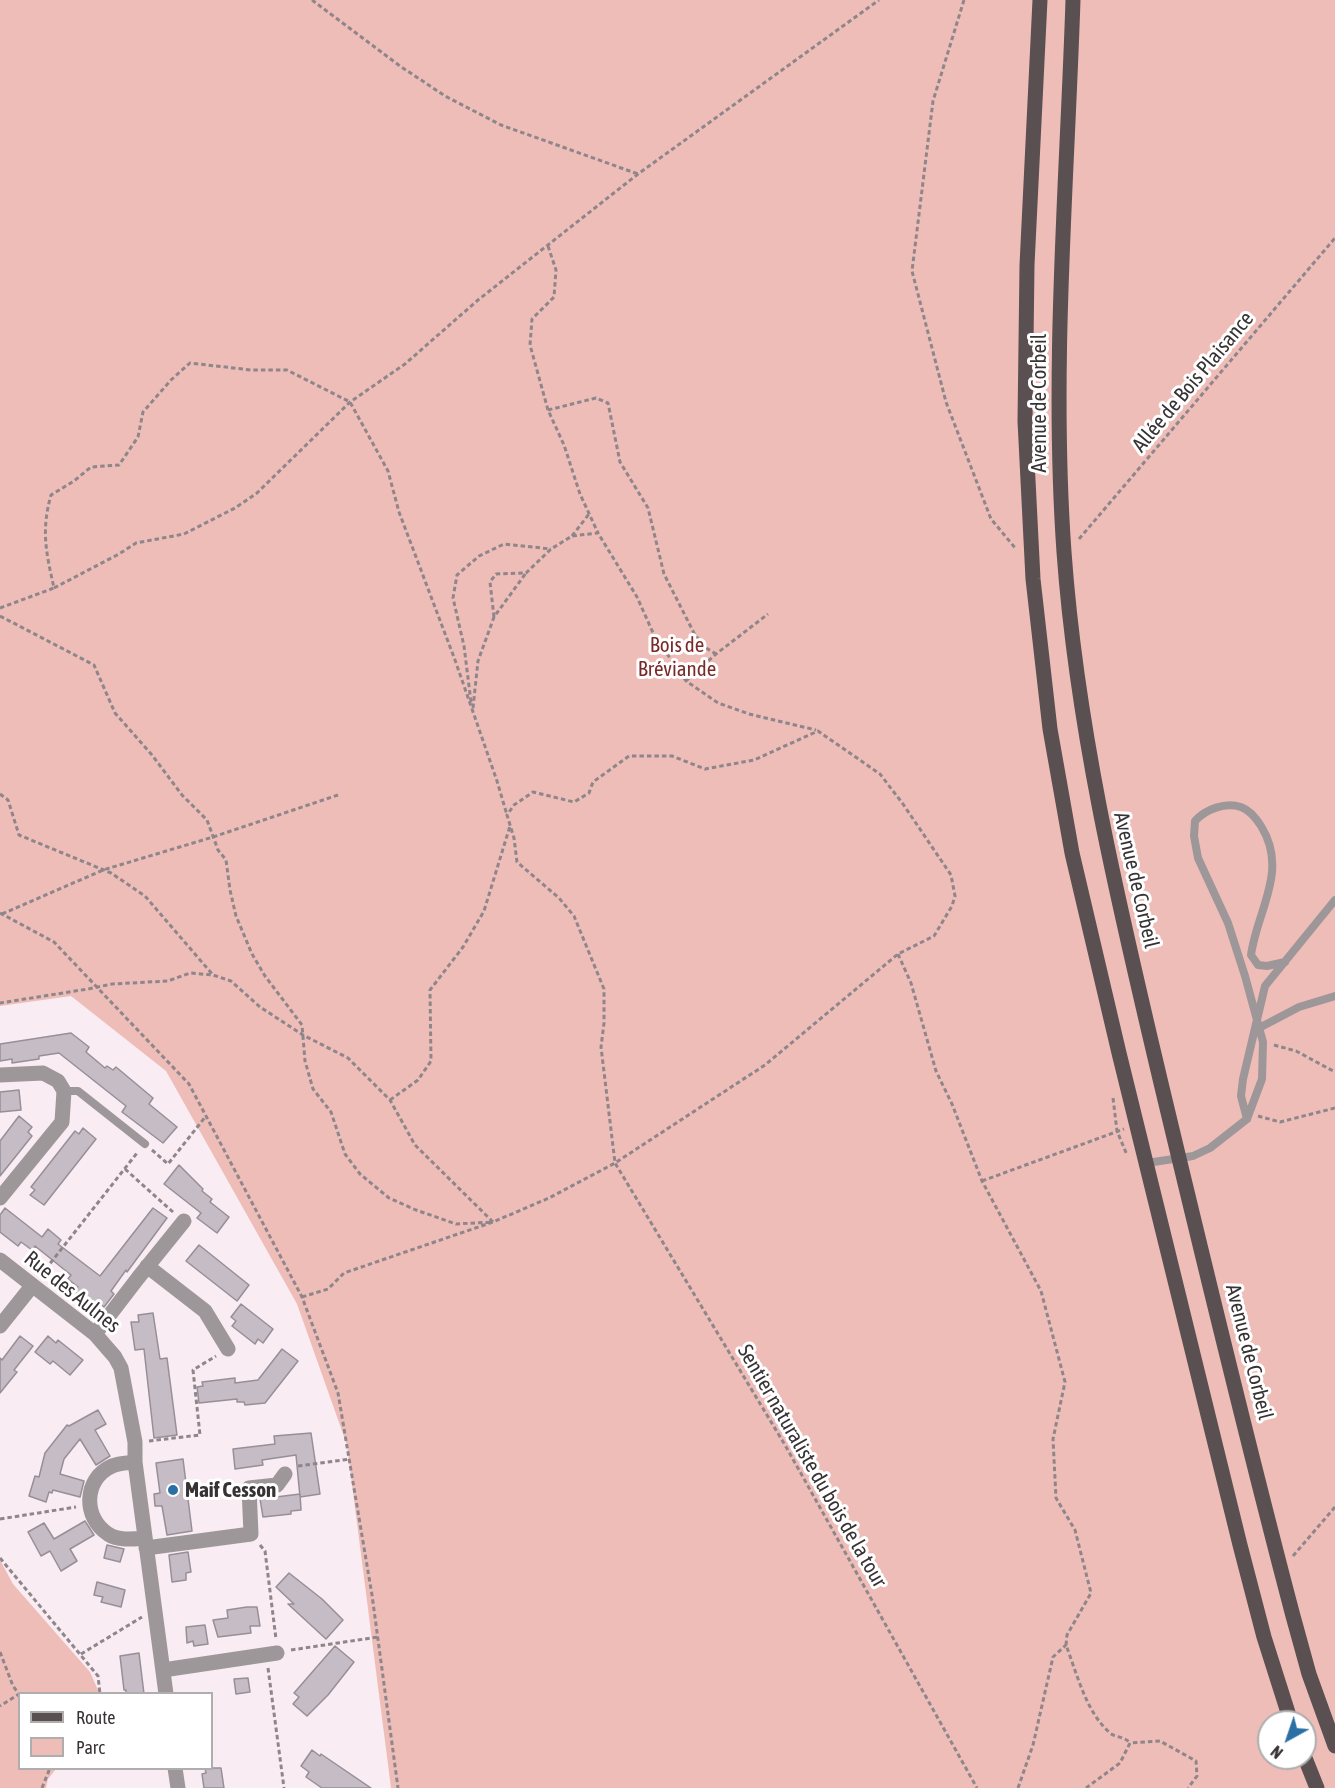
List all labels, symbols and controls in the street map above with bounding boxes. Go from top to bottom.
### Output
street label: Allée de Bois Plaisance [1127,307,1259,457]
street label: Avenue de Corbeil [1026,334,1052,472]
park label: Bois de Bréviande [638,632,716,682]
street label: Avenue de Corbeil [1108,810,1164,950]
street label: Rue des Aulnes [19,1246,125,1338]
street label: Avenue de Corbeil [1220,1282,1278,1422]
street label: Sentier naturaliste du bois de la tour [732,1340,892,1592]
place label: Maif Cesson [185,1477,276,1503]
marker: Maif Cesson [166,1483,180,1497]
legend [18,1692,213,1770]
text: Route [76,1707,115,1728]
north arrow [1257,1710,1317,1770]
text: Parc [76,1737,105,1758]
text: N [1267,1742,1286,1762]

